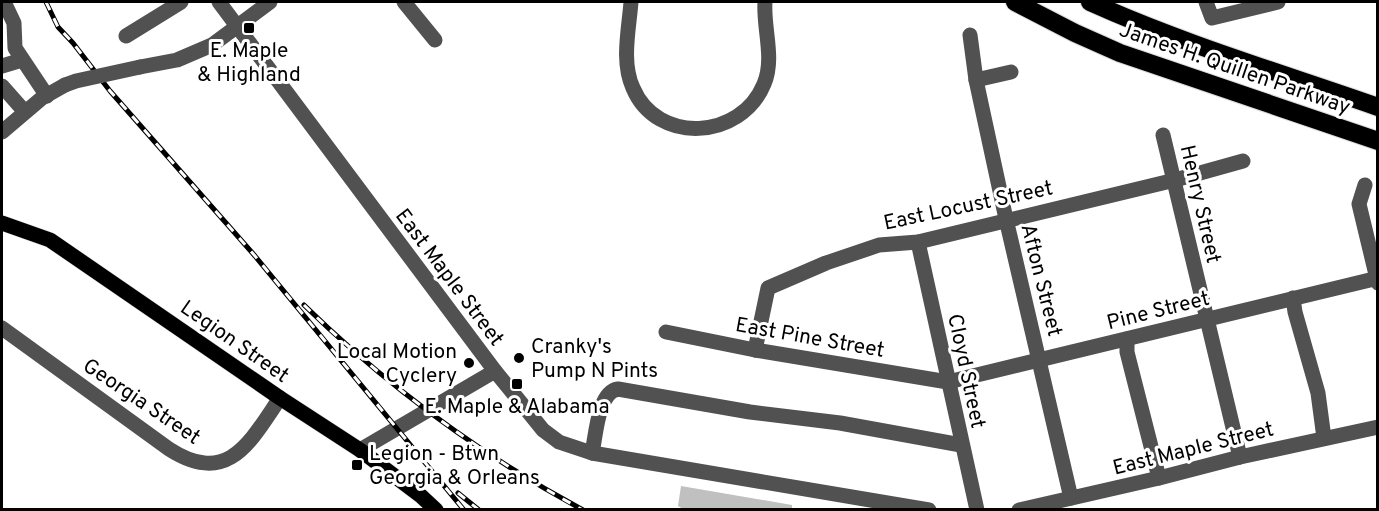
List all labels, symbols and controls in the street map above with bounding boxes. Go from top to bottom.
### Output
street label: James H. Quillen Parkway [1115,17,1354,122]
marker: E. Maple & Highland [242,21,256,35]
place label: E. Maple & Highland [197,38,301,89]
street label: Henry Street [1173,143,1226,266]
street label: East Locust Street [881,175,1055,238]
street label: East Maple Street [388,204,509,352]
street label: Afton Street [1014,221,1068,339]
street label: Pine Street [1104,286,1212,337]
street label: Legion Street [174,295,294,390]
street label: East Pine Street [733,312,886,365]
street label: Cloyd Street [940,312,991,431]
place label: Cranky's Pump N Pints [531,334,658,385]
place label: Local Motion Cyclery [337,339,457,390]
marker: Cranky's Pump N Pints [512,351,526,365]
street label: Georgia Street [77,353,205,452]
marker: Local Motion Cyclery [462,356,476,370]
marker: E. Maple & Alabama [510,377,524,391]
place label: E. Maple & Alabama [425,394,609,421]
street label: East Maple Street [1110,416,1277,483]
place label: Legion - Btwn Georgia & Orleans [369,441,540,492]
marker: Legion - Btwn Georgia & Orleans [350,458,364,472]

